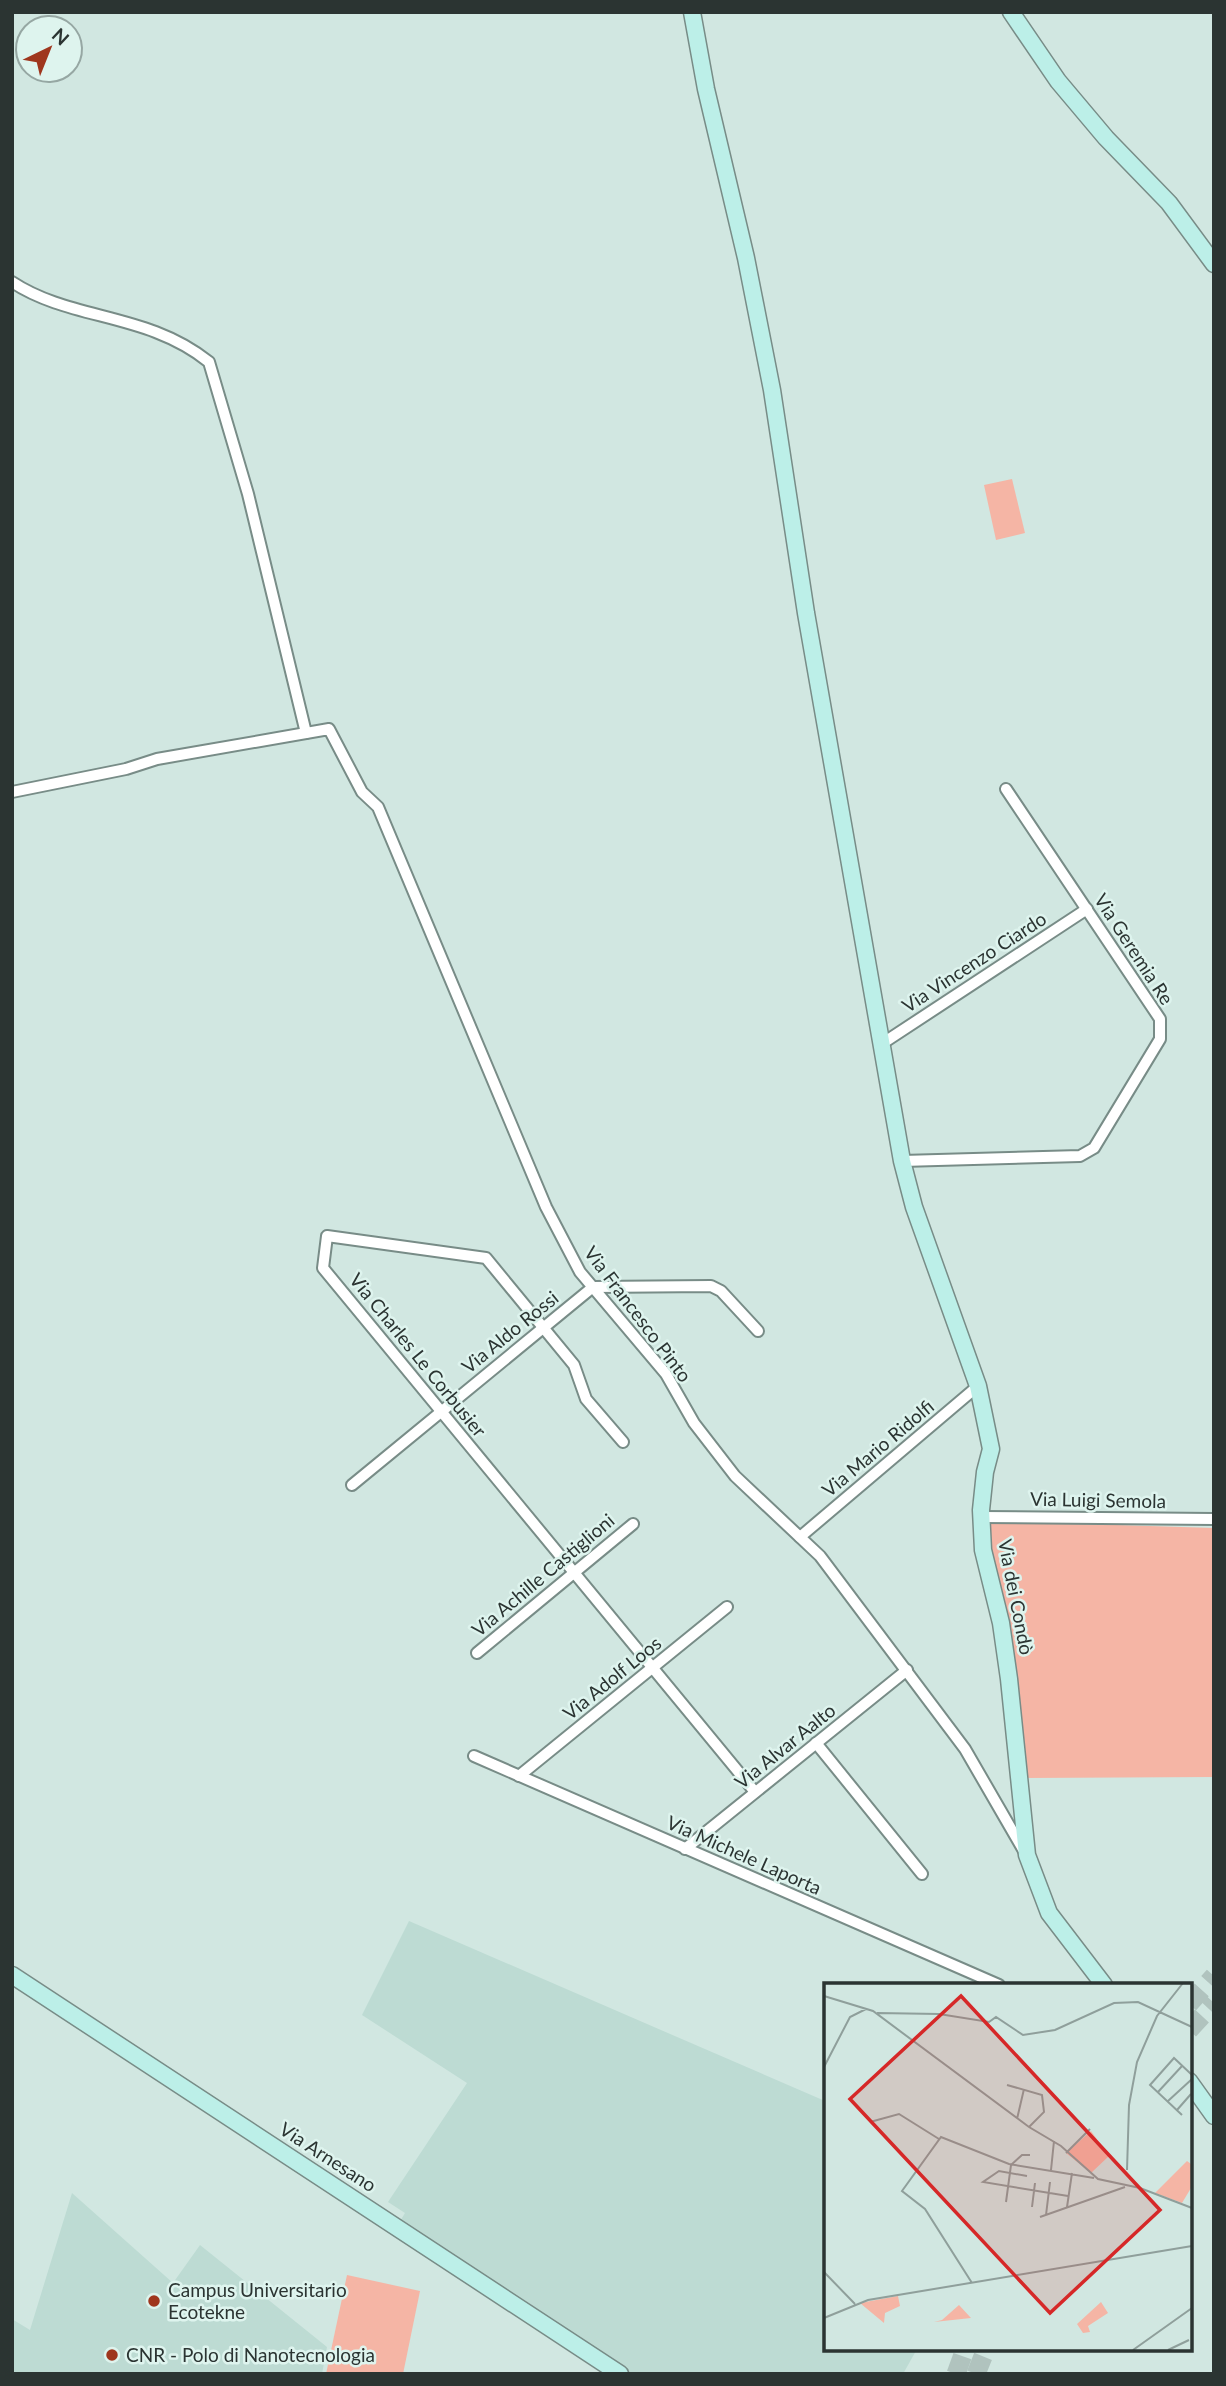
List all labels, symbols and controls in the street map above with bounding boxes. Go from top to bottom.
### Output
north arrow [14,14,84,84]
text: N [48,23,74,50]
street label: Via Geremia Re [1090,889,1179,1009]
street label: Via Vincenzo Ciardo [897,906,1050,1017]
street label: Via Francesco Pinto [580,1241,697,1386]
street label: Via Charles Le Corbusier [345,1268,492,1441]
street label: Via Aldo Rossi [457,1286,563,1378]
street label: Via Mario Ridolfi [817,1394,938,1501]
street label: Via Luigi Semola [1030,1487,1166,1512]
street label: Via Achille Castiglioni [467,1508,619,1641]
street label: Via dei Condò [994,1537,1039,1657]
street label: Via Adolf Loos [558,1631,665,1724]
street label: Via Alvar Aalto [730,1698,840,1793]
street label: Via Michele Laporta [663,1810,825,1899]
inset map [824,1983,1191,2351]
street label: Via Arnesano [276,2117,381,2196]
place label: Campus Universitario Ecotekne [168,2278,347,2323]
marker: Campus Universitario Ecotekne [146,2293,162,2309]
place label: CNR - Polo di Nanotecnologia [126,2343,375,2366]
marker: CNR - Polo di Nanotecnologia [104,2347,120,2363]

